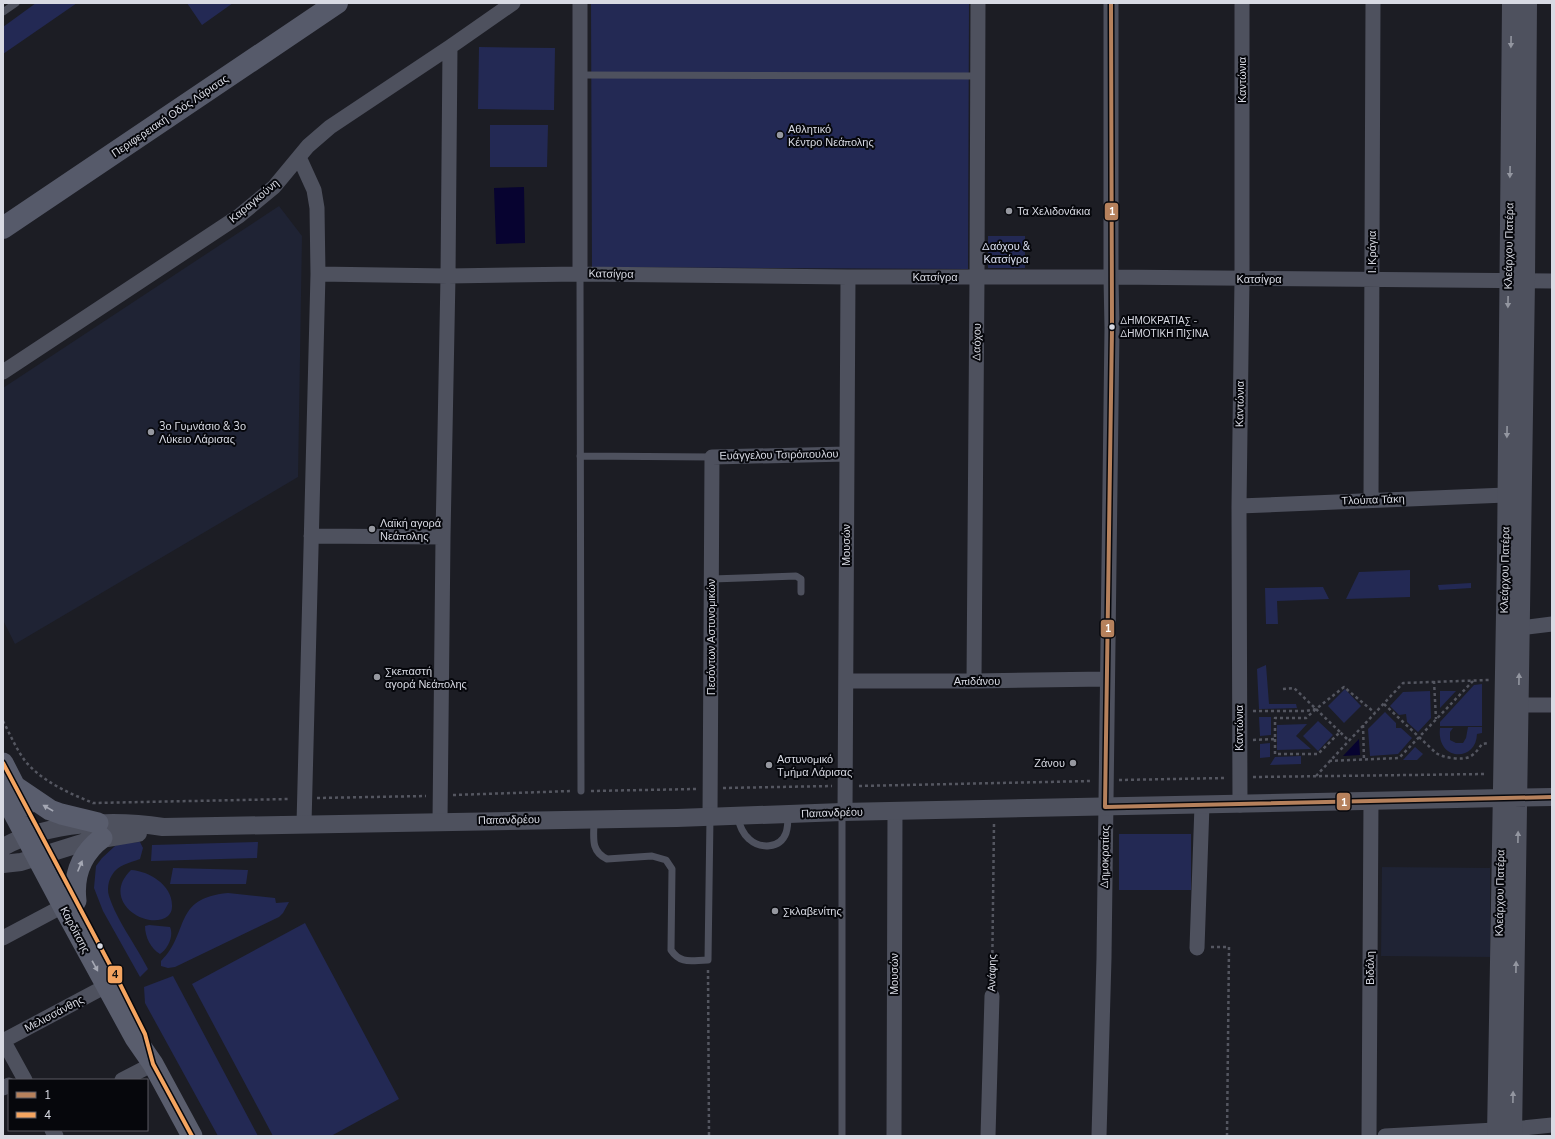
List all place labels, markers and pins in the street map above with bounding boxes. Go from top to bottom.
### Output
place label: Αθλητικό Κέντρο Νεάπολης [788,122,874,150]
marker: Αθλητικό Κέντρο Νεάπολης [775,130,785,140]
place label: Τα Χελιδονάκια [1017,204,1091,219]
marker: Τα Χελιδονάκια [1004,206,1014,216]
place label: ΔΗΜΟΚΡΑΤΙΑΣ - ΔΗΜΟΤΙΚΗ ΠΙΣΙΝΑ [1120,314,1209,341]
marker: ΔΗΜΟΚΡΑΤΙΑΣ - ΔΗΜΟΤΙΚΗ ΠΙΣΙΝΑ [1107,322,1117,332]
place label: 3ο Γυμνάσιο & 3ο Λύκειο Λάρισας [159,419,246,447]
marker: 3ο Γυμνάσιο & 3ο Λύκειο Λάρισας [146,427,156,437]
place label: Λαϊκή αγορά Νεάπολης [380,516,442,544]
marker: Λαϊκή αγορά Νεάπολης [367,524,377,534]
place label: Σκεπαστή αγορά Νεάπολης [385,664,467,692]
marker: Σκεπαστή αγορά Νεάπολης [372,672,382,682]
place label: Αστυνομικό Τμήμα Λάρισας [777,752,852,780]
place label: Ζάνου [1034,756,1065,771]
marker: Ζάνου [1068,758,1078,768]
marker: Αστυνομικό Τμήμα Λάρισας [764,760,774,770]
place label: Σκλαβενίτης [783,904,842,919]
marker: Σκλαβενίτης [770,906,780,916]
unlabelled marker [95,941,105,951]

